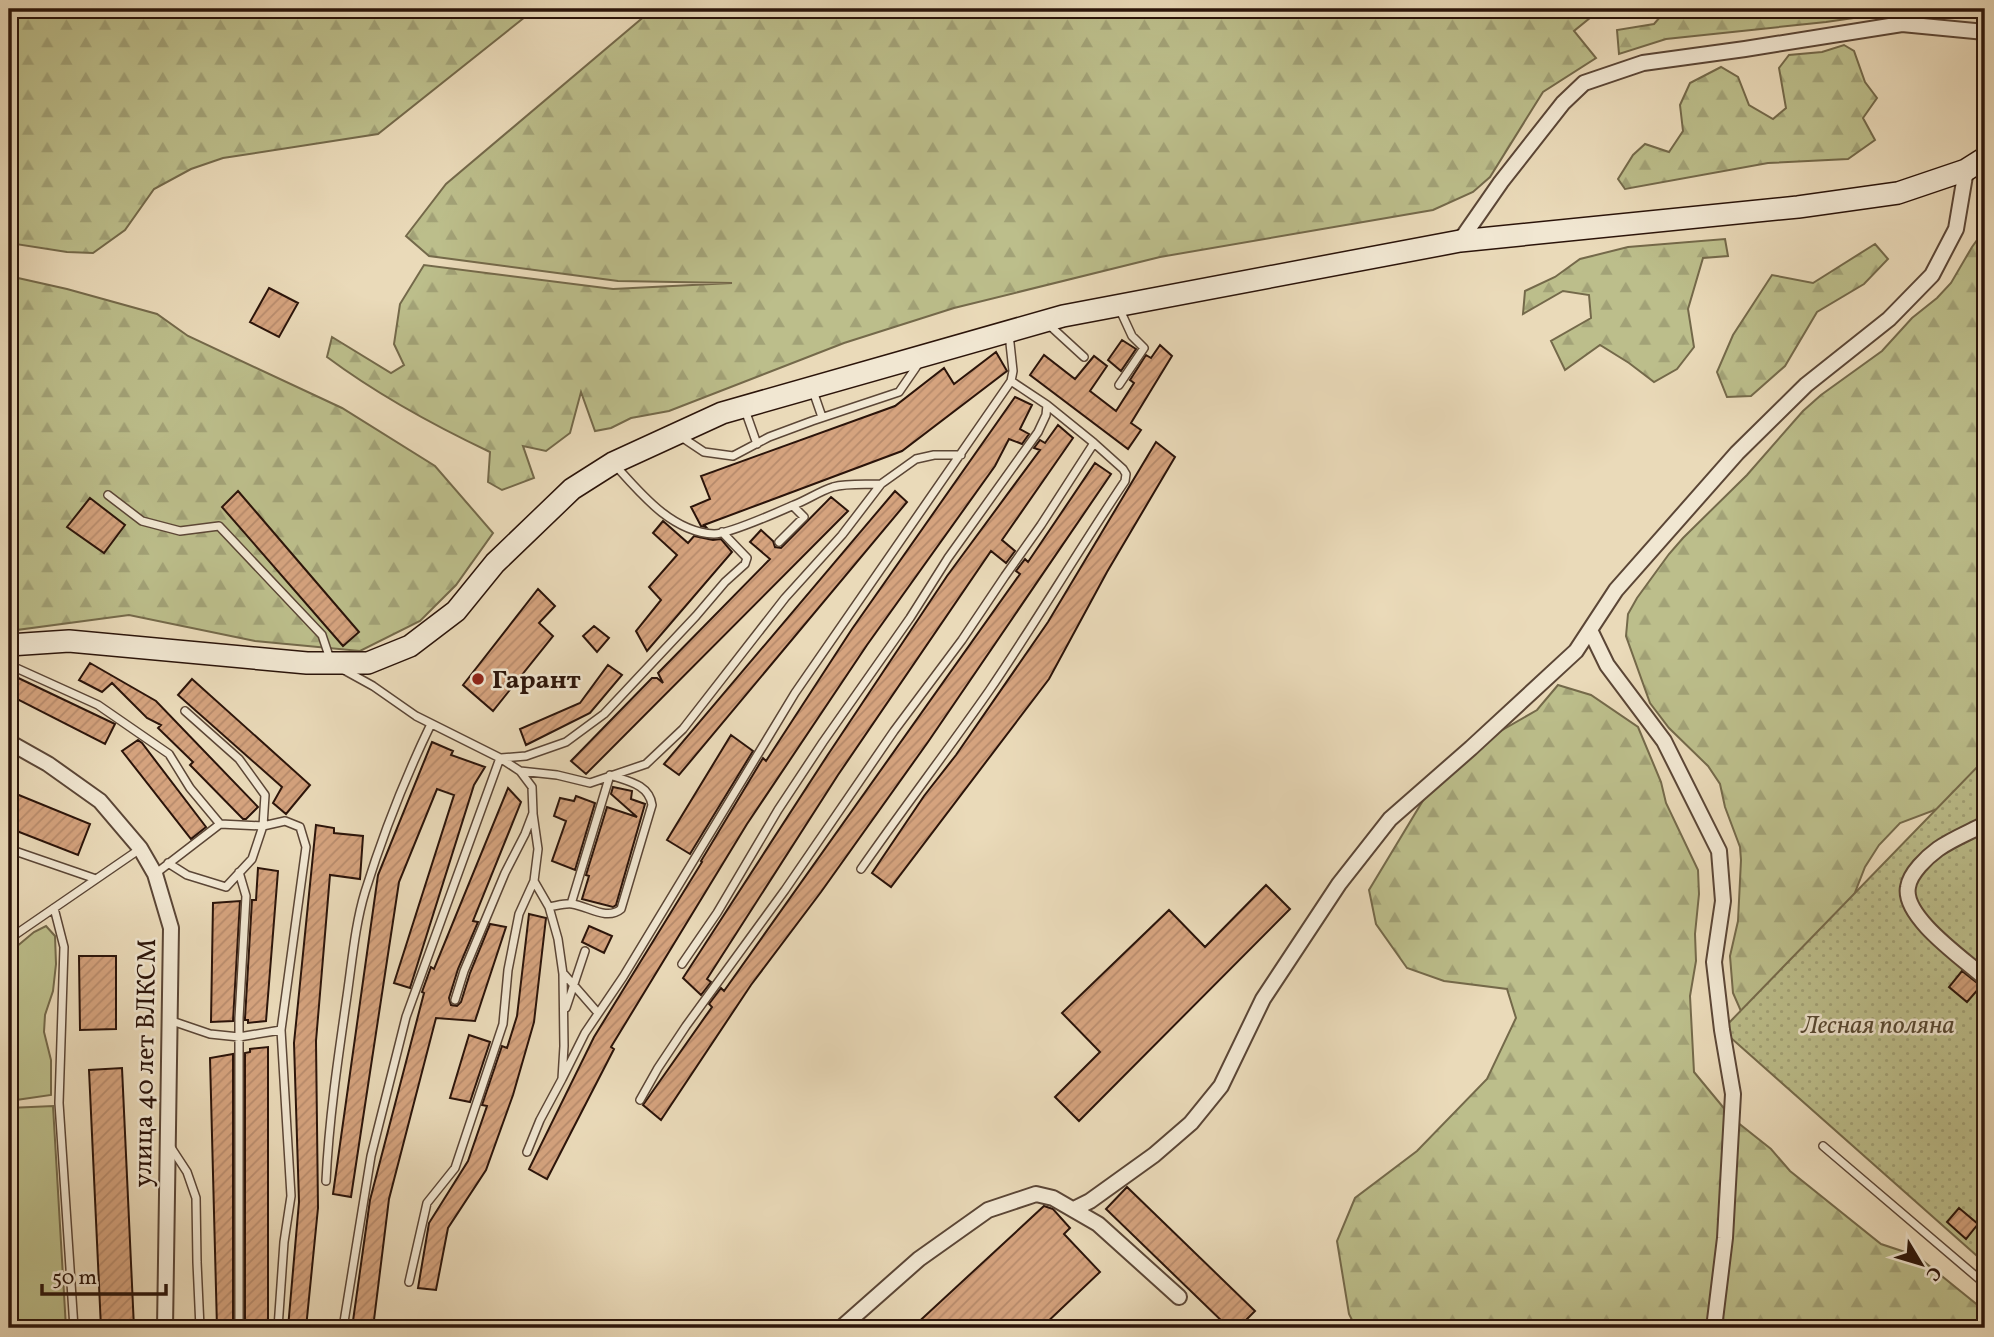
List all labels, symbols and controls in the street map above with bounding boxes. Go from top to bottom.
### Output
place label: Гарант [492,663,582,699]
marker: Гарант [470,671,486,687]
street label: улица 40 лет ВЛКСМ [126,938,166,1188]
park label: Лесная поляна [1800,1008,1955,1044]
north arrow [1885,1228,1955,1298]
scale bar [42,1253,166,1297]
text: С [1919,1260,1947,1286]
text: 50 m [52,1264,97,1293]

